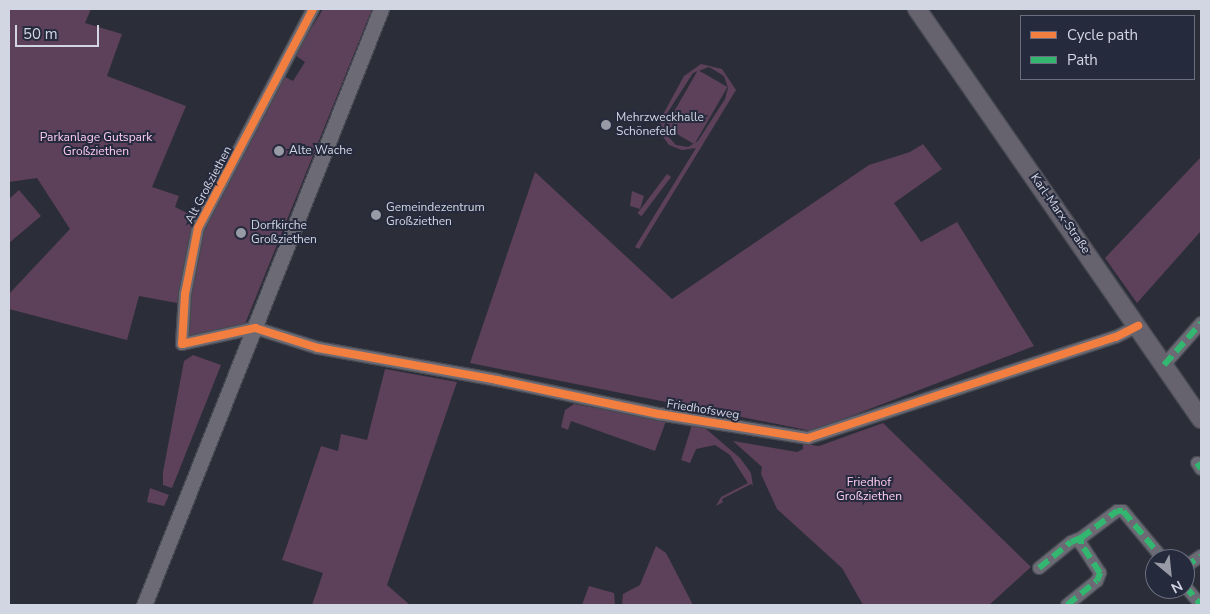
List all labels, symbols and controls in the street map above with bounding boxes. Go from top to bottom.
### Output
scale bar [18,15,101,47]
legend [1020,15,1195,80]
text: 50 m [23,24,58,44]
text: Cycle path [1067,25,1138,45]
text: Path [1067,50,1098,70]
place label: Mehrzweckhalle Schönefeld [616,111,704,139]
marker: Mehrzweckhalle Schönefeld [600,119,612,131]
park label: Parkanlage Gutspark Großziethen [40,131,152,159]
street label: Alt Großziethen [183,144,235,226]
place label: Alte Wache [289,144,352,158]
marker: Alte Wache [273,145,285,157]
street label: Karl-Marx-Straße [1027,171,1093,257]
place label: Gemeindezentrum Großziethen [386,201,485,229]
marker: Gemeindezentrum Großziethen [370,209,382,221]
place label: Dorfkirche Großziethen [251,219,317,247]
marker: Dorfkirche Großziethen [235,227,247,239]
street label: Friedhofsweg [666,397,740,423]
park label: Friedhof Großziethen [836,476,902,504]
north arrow [1145,549,1195,599]
text: N [1168,576,1186,598]

